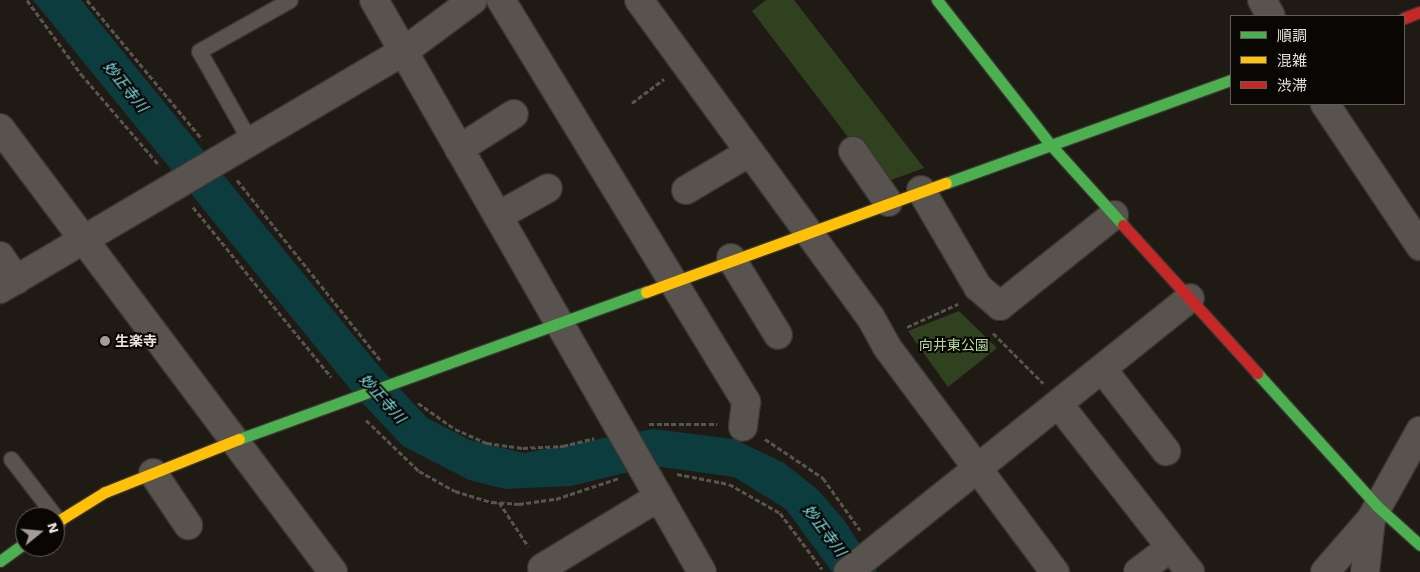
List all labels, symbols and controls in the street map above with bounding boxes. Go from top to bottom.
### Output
legend [1230,15,1405,105]
text: 順調 [1277,27,1307,45]
text: 混雑 [1277,52,1307,70]
water label: 妙正寺川 [99,58,151,116]
text: 渋滞 [1277,77,1307,95]
place label: 生楽寺 [115,333,157,349]
marker: 生楽寺 [99,335,111,347]
park label: 向井東公園 [919,337,989,353]
water label: 妙正寺川 [355,371,409,427]
water label: 妙正寺川 [799,502,849,560]
north arrow [15,507,65,557]
text: N [44,521,63,535]

